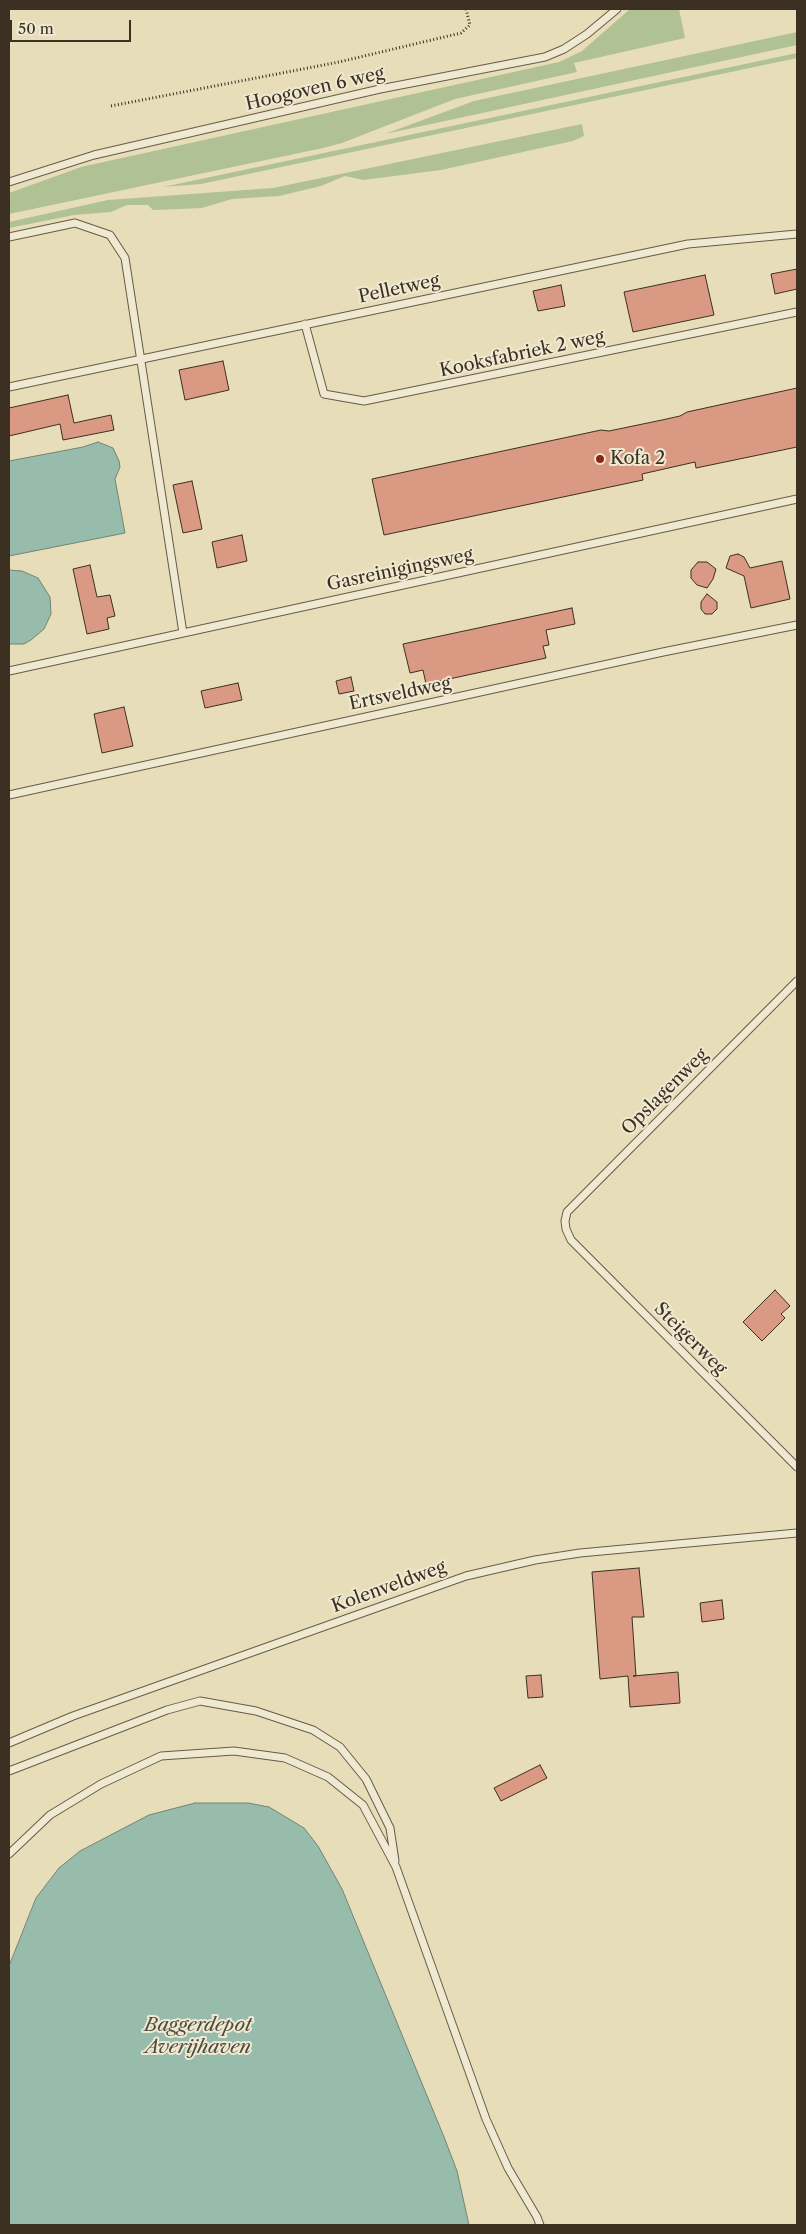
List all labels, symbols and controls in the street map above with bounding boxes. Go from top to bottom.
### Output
scale bar [12,10,134,42]
text: 50 m [18,19,54,38]
street label: Hoogoven 6 weg [244,63,386,115]
street label: Pelletweg [356,270,442,308]
street label: Kooksfabriek 2 weg [438,326,606,382]
place label: Kofa 2 [610,448,665,470]
marker: Kofa 2 [594,453,606,465]
street label: Gasreinigingsweg [325,544,475,596]
street label: Ertsveldweg [347,673,453,715]
street label: Opslagenweg [617,1044,713,1140]
street label: Steigerweg [649,1298,731,1380]
street label: Kolenveldweg [329,1556,449,1618]
water label: Baggerdepot Averijhaven [144,2015,252,2059]

